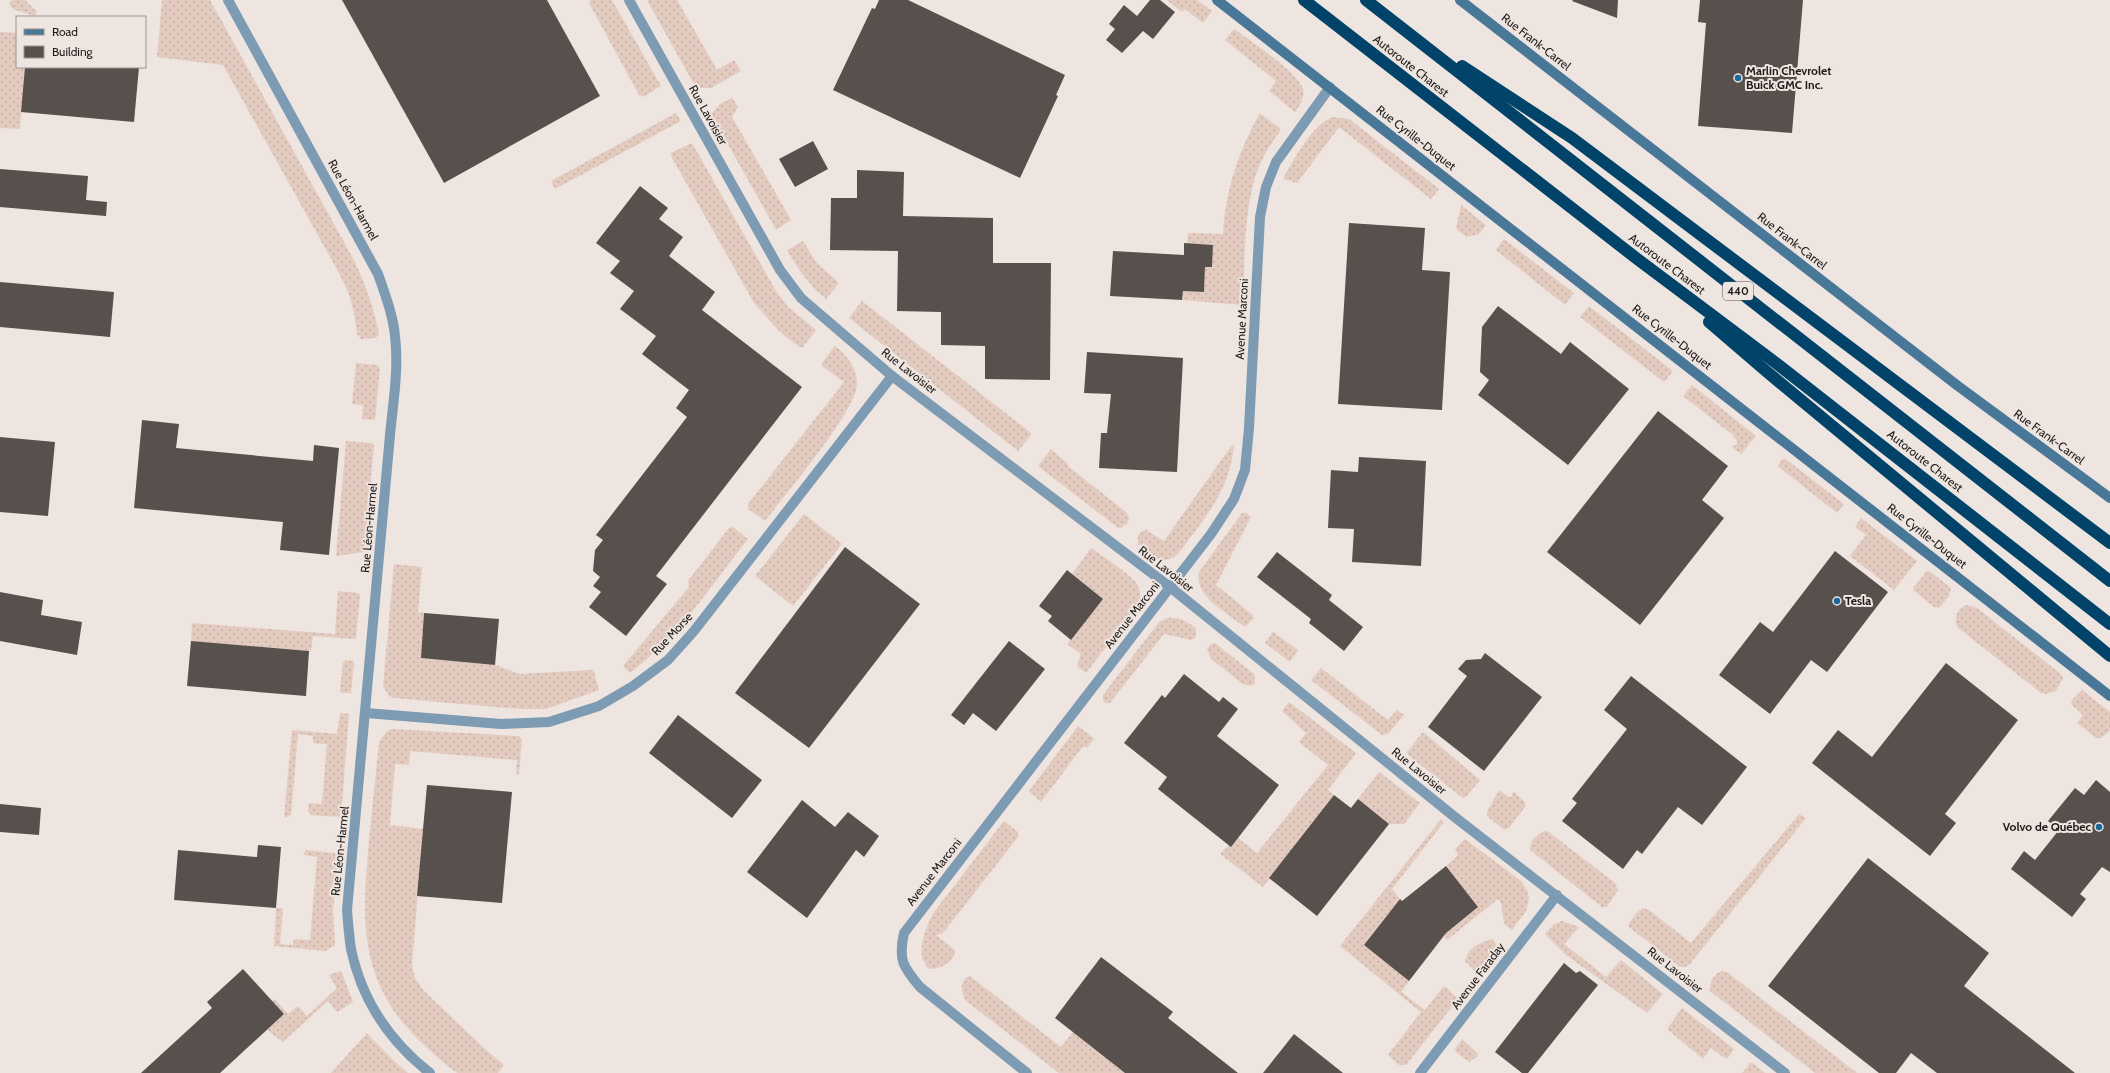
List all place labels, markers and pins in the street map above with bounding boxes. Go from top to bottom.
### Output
place label: Marlin Chevrolet Buick GMC Inc. [1746,63,1831,92]
marker: Marlin Chevrolet Buick GMC Inc. [1733,73,1743,83]
place label: Tesla [1845,593,1871,608]
marker: Tesla [1832,596,1842,606]
place label: Volvo de Québec [2003,819,2092,834]
marker: Volvo de Québec [2094,822,2104,832]

